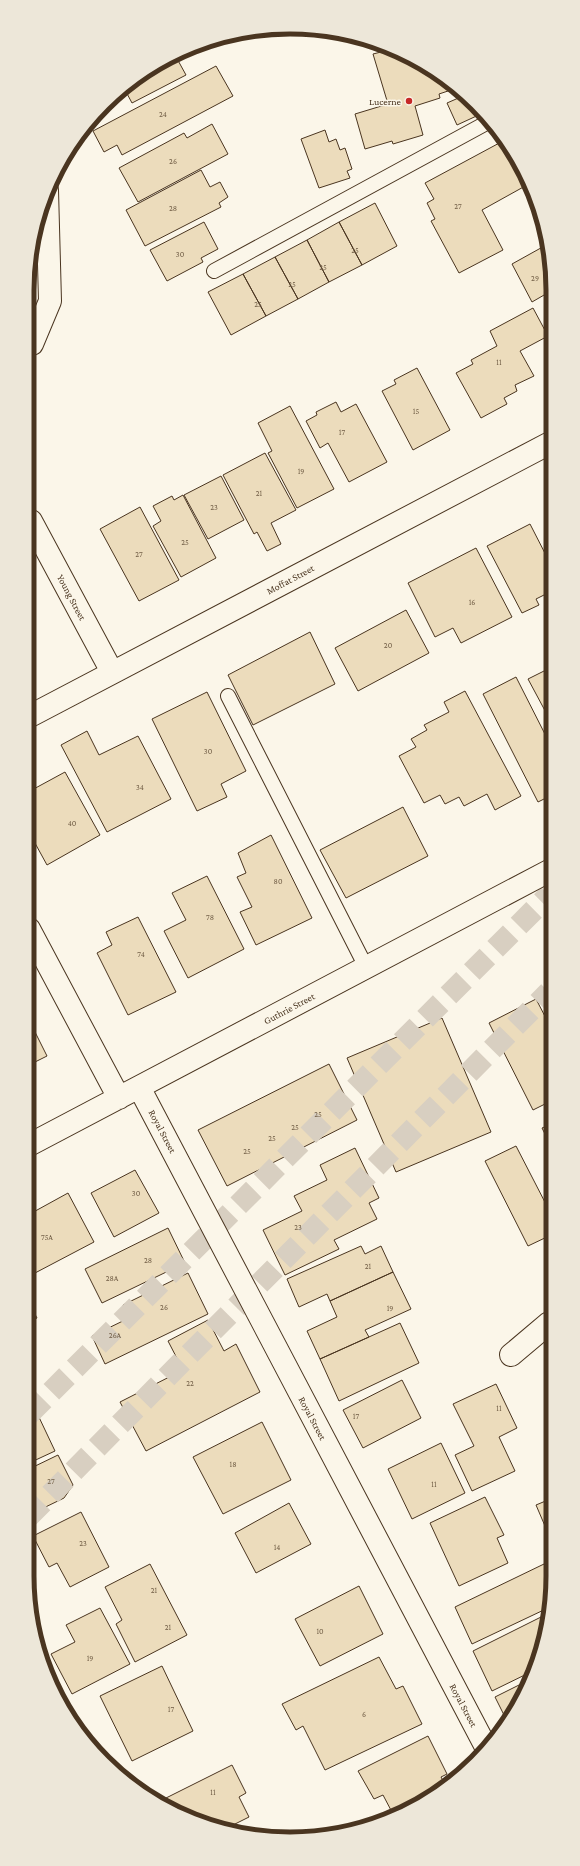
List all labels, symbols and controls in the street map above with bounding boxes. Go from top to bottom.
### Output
place label: Lucerne [369,96,402,107]
marker: Lucerne [404,96,414,106]
house number: 24 [159,110,167,119]
house number: 26 [169,157,177,166]
house number: 27 [454,202,462,211]
house number: 28 [169,204,177,213]
house number: 25 [351,246,359,255]
house number: 30 [176,250,185,259]
house number: 25 [319,263,327,272]
house number: 29 [531,274,539,283]
house number: 25 [288,280,296,289]
house number: 25 [254,300,262,309]
house number: 11 [496,358,502,367]
house number: 15 [413,407,419,416]
house number: 17 [339,428,345,437]
house number: 19 [298,467,304,476]
house number: 21 [256,489,263,498]
house number: 23 [210,503,218,512]
house number: 25 [181,538,189,547]
house number: 27 [135,550,143,559]
street label: Moffat Street [265,562,317,597]
street label: Young Street [55,572,89,623]
house number: 16 [469,598,475,607]
house number: 20 [384,641,393,650]
house number: 30 [204,747,213,756]
house number: 34 [136,783,144,792]
house number: 40 [68,819,77,828]
house number: 80 [274,877,283,886]
house number: 78 [206,913,214,922]
house number: 74 [137,950,145,959]
street label: Guthrie Street [262,990,317,1026]
street label: Royal Street [147,1108,179,1155]
house number: 25 [314,1110,322,1119]
house number: 25 [291,1123,299,1132]
house number: 25 [268,1134,276,1143]
house number: 25 [243,1147,251,1156]
house number: 30 [132,1189,141,1198]
house number: 23 [294,1223,302,1232]
house number: 75A [41,1233,53,1242]
house number: 28 [144,1256,152,1265]
house number: 21 [365,1262,372,1271]
house number: 28A [106,1274,119,1283]
house number: 26 [160,1303,168,1312]
house number: 19 [387,1304,393,1313]
house number: 26A [109,1331,122,1340]
house number: 22 [186,1379,194,1388]
street label: Royal Street [297,1395,329,1442]
house number: 11 [496,1404,502,1413]
house number: 17 [353,1412,359,1421]
house number: 18 [230,1460,236,1469]
house number: 27 [47,1477,55,1486]
house number: 11 [431,1480,437,1489]
house number: 23 [79,1539,87,1548]
house number: 14 [274,1543,280,1552]
house number: 21 [151,1586,158,1595]
house number: 21 [165,1623,172,1632]
house number: 10 [316,1627,324,1636]
house number: 19 [87,1654,93,1663]
street label: Royal Street [448,1682,480,1729]
house number: 17 [168,1705,174,1714]
house number: 6 [362,1710,366,1719]
house number: 11 [210,1788,216,1797]

